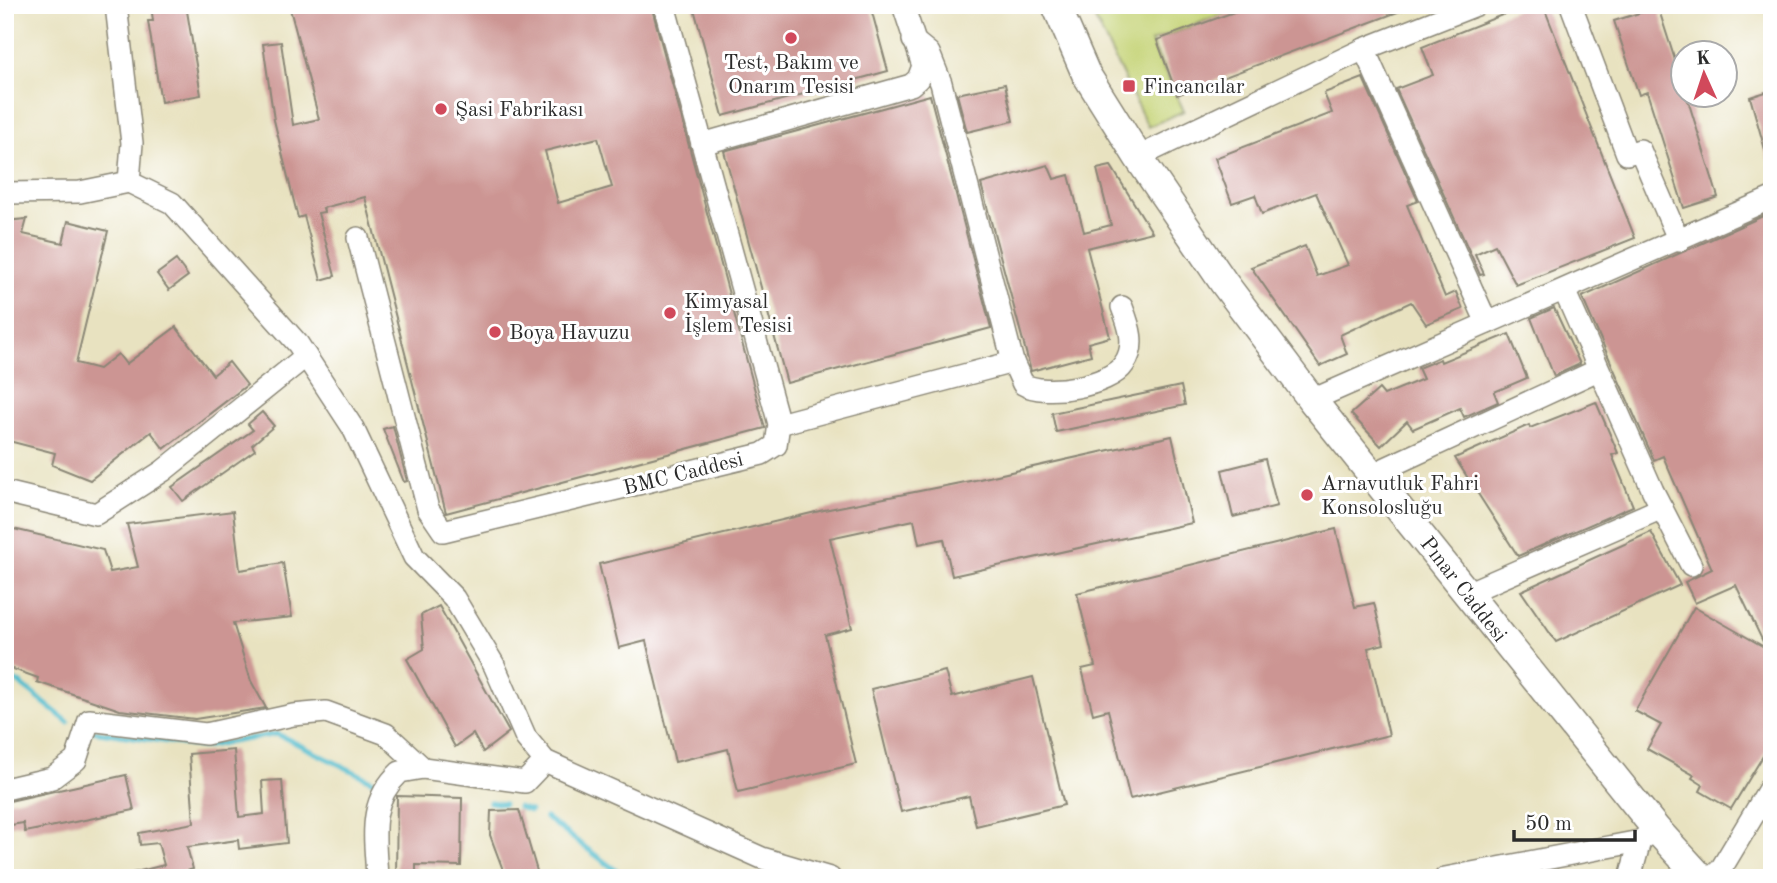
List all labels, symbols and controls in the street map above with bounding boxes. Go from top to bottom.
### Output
marker: Test, Bakım ve Onarım Tesisi [783,30,799,46]
north arrow [1668,38,1738,108]
text: K [1695,50,1711,69]
place label: Test, Bakım ve Onarım Tesisi [723,53,859,98]
place label: Fincancılar [1143,77,1245,98]
marker: Fincancılar [1121,78,1137,94]
place label: Şasi Fabrikası [455,100,583,121]
marker: Şasi Fabrikası [433,101,449,117]
place label: Kimyasal İşlem Tesisi [684,292,792,337]
marker: Kimyasal İşlem Tesisi [662,305,678,321]
place label: Boya Havuzu [509,323,630,344]
marker: Boya Havuzu [487,324,503,340]
street label: BMC Caddesi [621,449,746,500]
place label: Arnavutluk Fahri Konsolosluğu [1321,474,1479,519]
marker: Arnavutluk Fahri Konsolosluğu [1299,487,1315,503]
street label: Pınar Caddesi [1415,533,1510,646]
scale bar [1514,799,1635,843]
text: 50 m [1525,814,1572,835]

